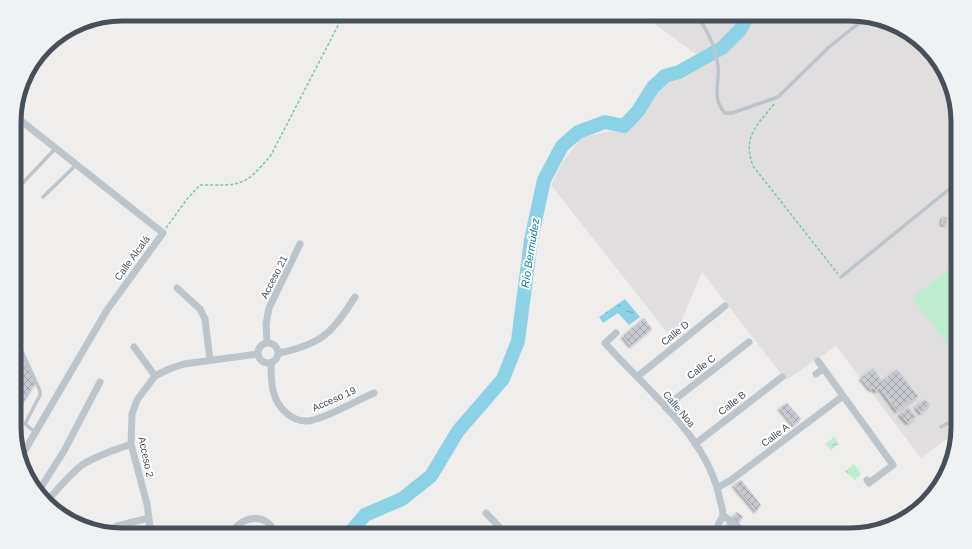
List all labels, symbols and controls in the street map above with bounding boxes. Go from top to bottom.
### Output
water label: Río Bermúdez [519,217,542,289]
street label: Calle Alcalá [112,233,152,282]
street label: Acceso 21 [258,253,290,300]
street label: Calle D [659,318,691,348]
street label: Calle C [685,353,717,381]
street label: Acceso 19 [310,384,358,414]
street label: Calle Noa [661,389,698,430]
street label: Calle B [716,389,748,417]
street label: Calle A [759,421,791,449]
street label: Acceso 2 [136,436,156,479]

